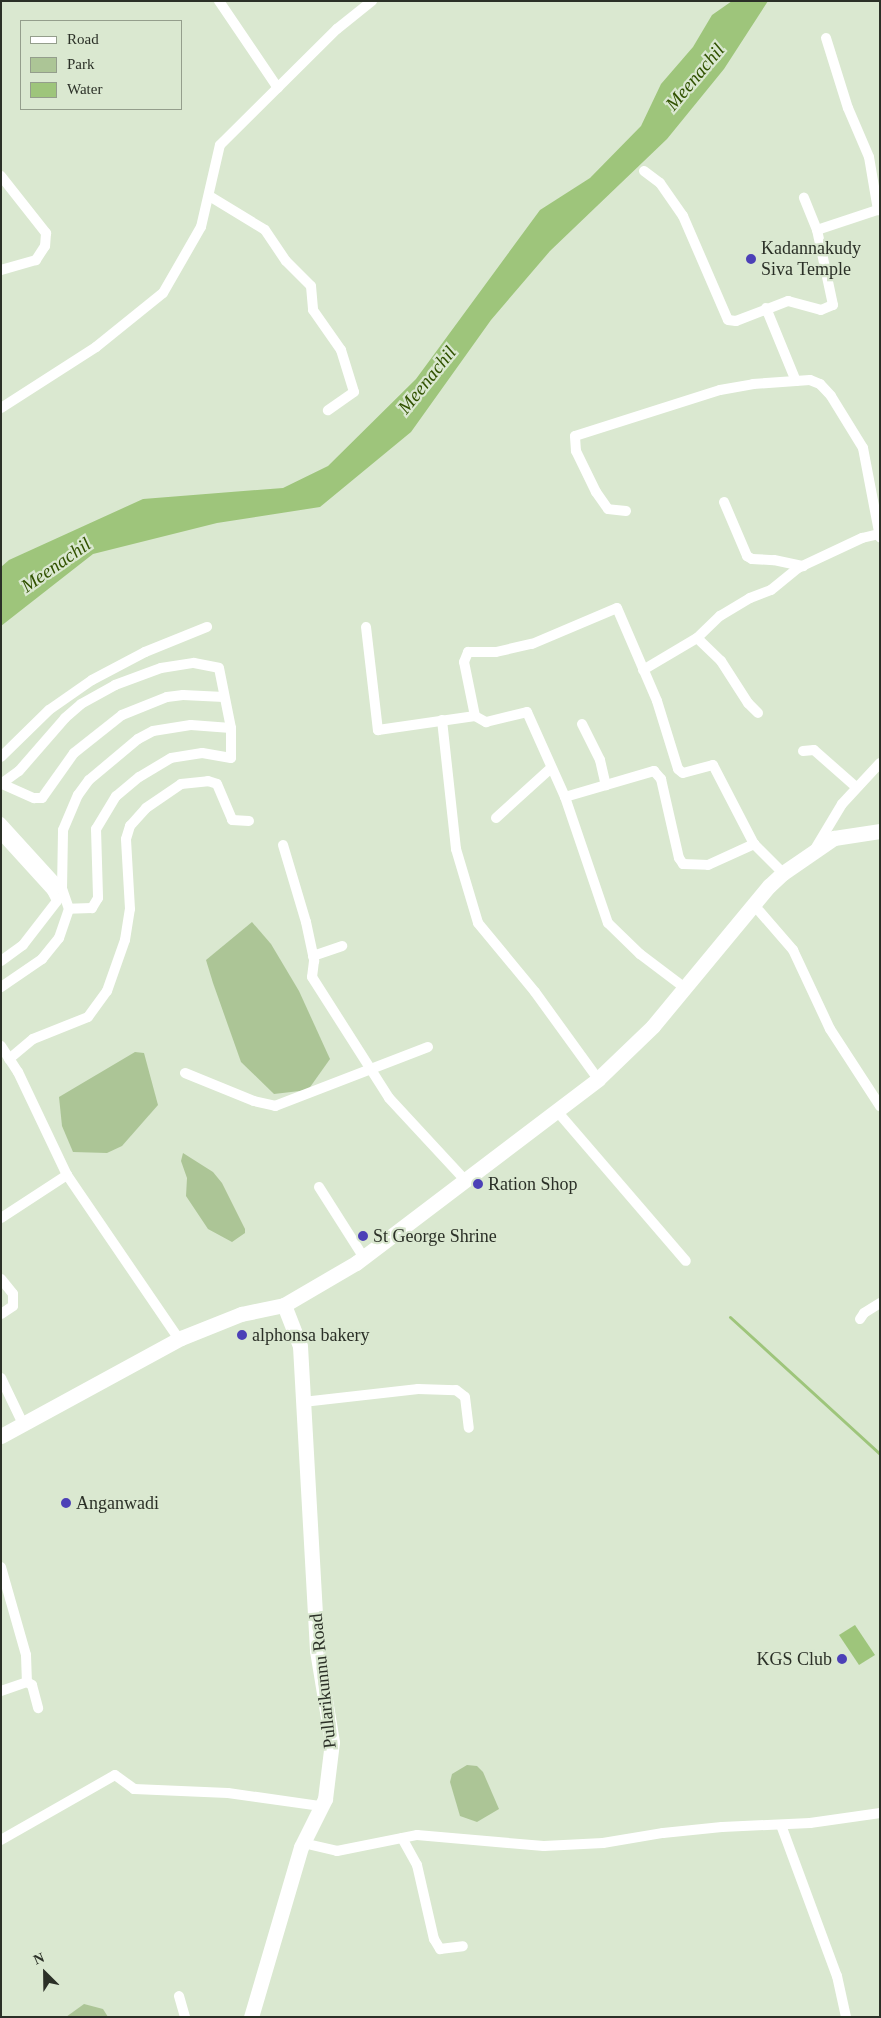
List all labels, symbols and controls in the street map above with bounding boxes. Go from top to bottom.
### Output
legend [20,20,182,110]
text: Road [67,31,99,47]
water label: Meenachil [660,39,730,115]
text: Park [67,56,95,72]
text: Water [67,81,102,97]
place label: Kadannakudy Siva Temple [761,238,861,280]
marker: Kadannakudy Siva Temple [745,253,757,265]
water label: Meenachil [393,342,461,418]
water label: Meenachil [17,533,95,597]
place label: Ration Shop [488,1173,578,1195]
marker: Ration Shop [472,1178,484,1190]
place label: St George Shrine [373,1225,497,1247]
marker: St George Shrine [357,1230,369,1242]
place label: alphonsa bakery [252,1324,369,1346]
marker: alphonsa bakery [236,1329,248,1341]
place label: Anganwadi [76,1492,159,1514]
marker: Anganwadi [60,1497,72,1509]
street label: Pullarikunnu Road [305,1612,341,1750]
place label: KGS Club [756,1648,832,1670]
marker: KGS Club [836,1653,848,1665]
north arrow [20,1948,70,1998]
text: N [31,1950,47,1968]

